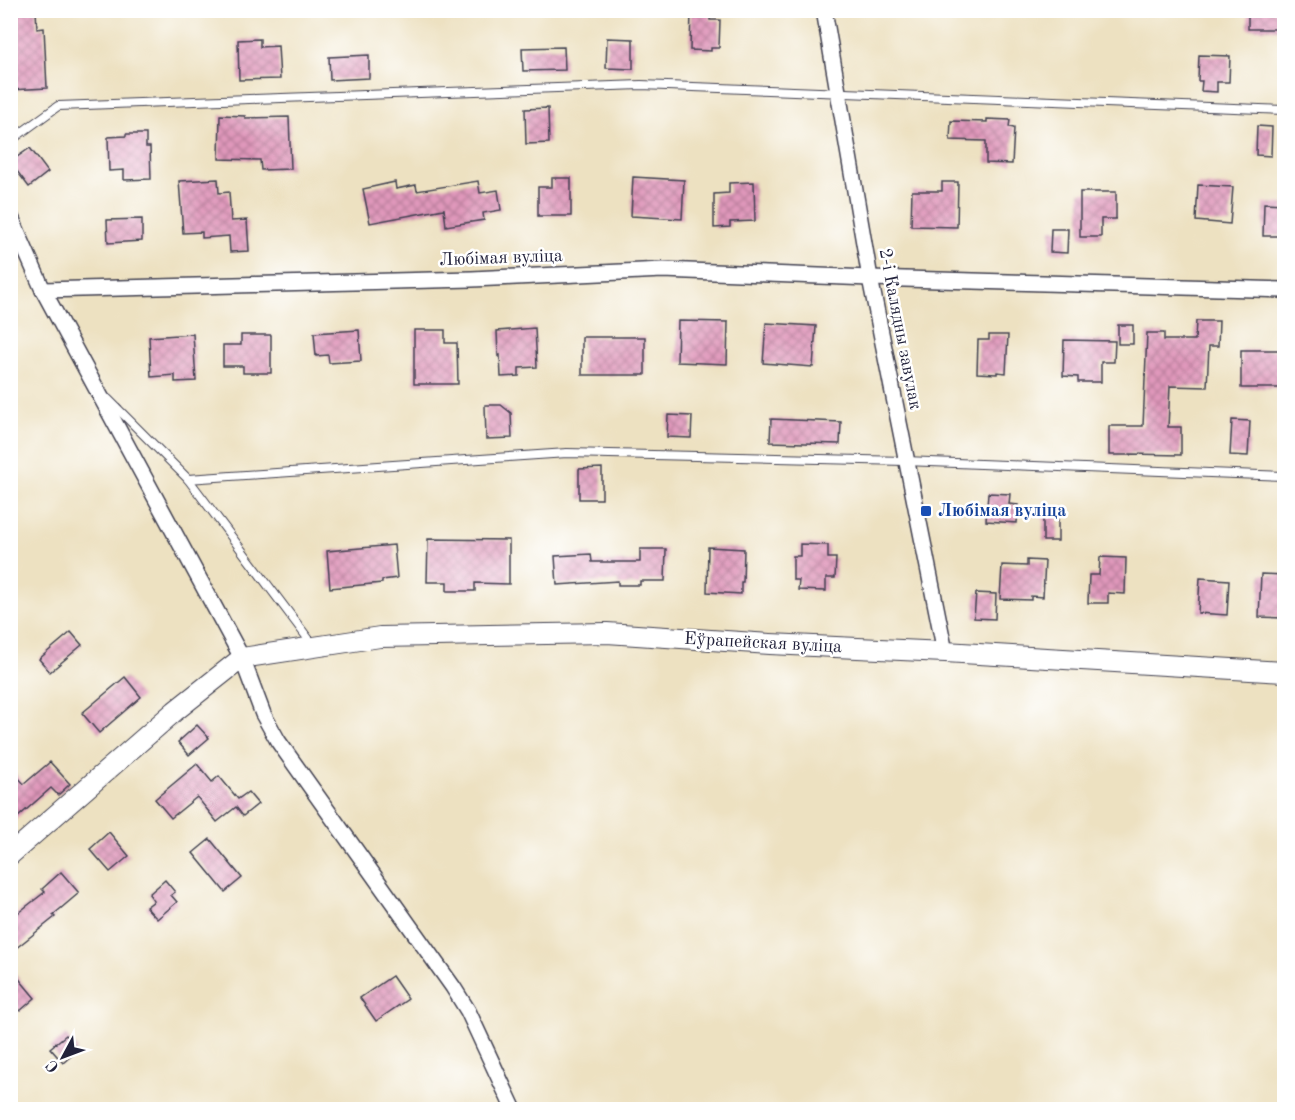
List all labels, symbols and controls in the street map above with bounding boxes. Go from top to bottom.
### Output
street label: Любімая вуліца [439,247,563,269]
street label: 2-і Калядны завулак [876,247,924,411]
place label: Любімая вуліца [938,502,1066,520]
marker: Любімая вуліца [919,504,933,518]
street label: Еўрапейская вуліца [684,630,842,656]
north arrow [33,1027,93,1087]
text: С [44,1056,63,1075]

